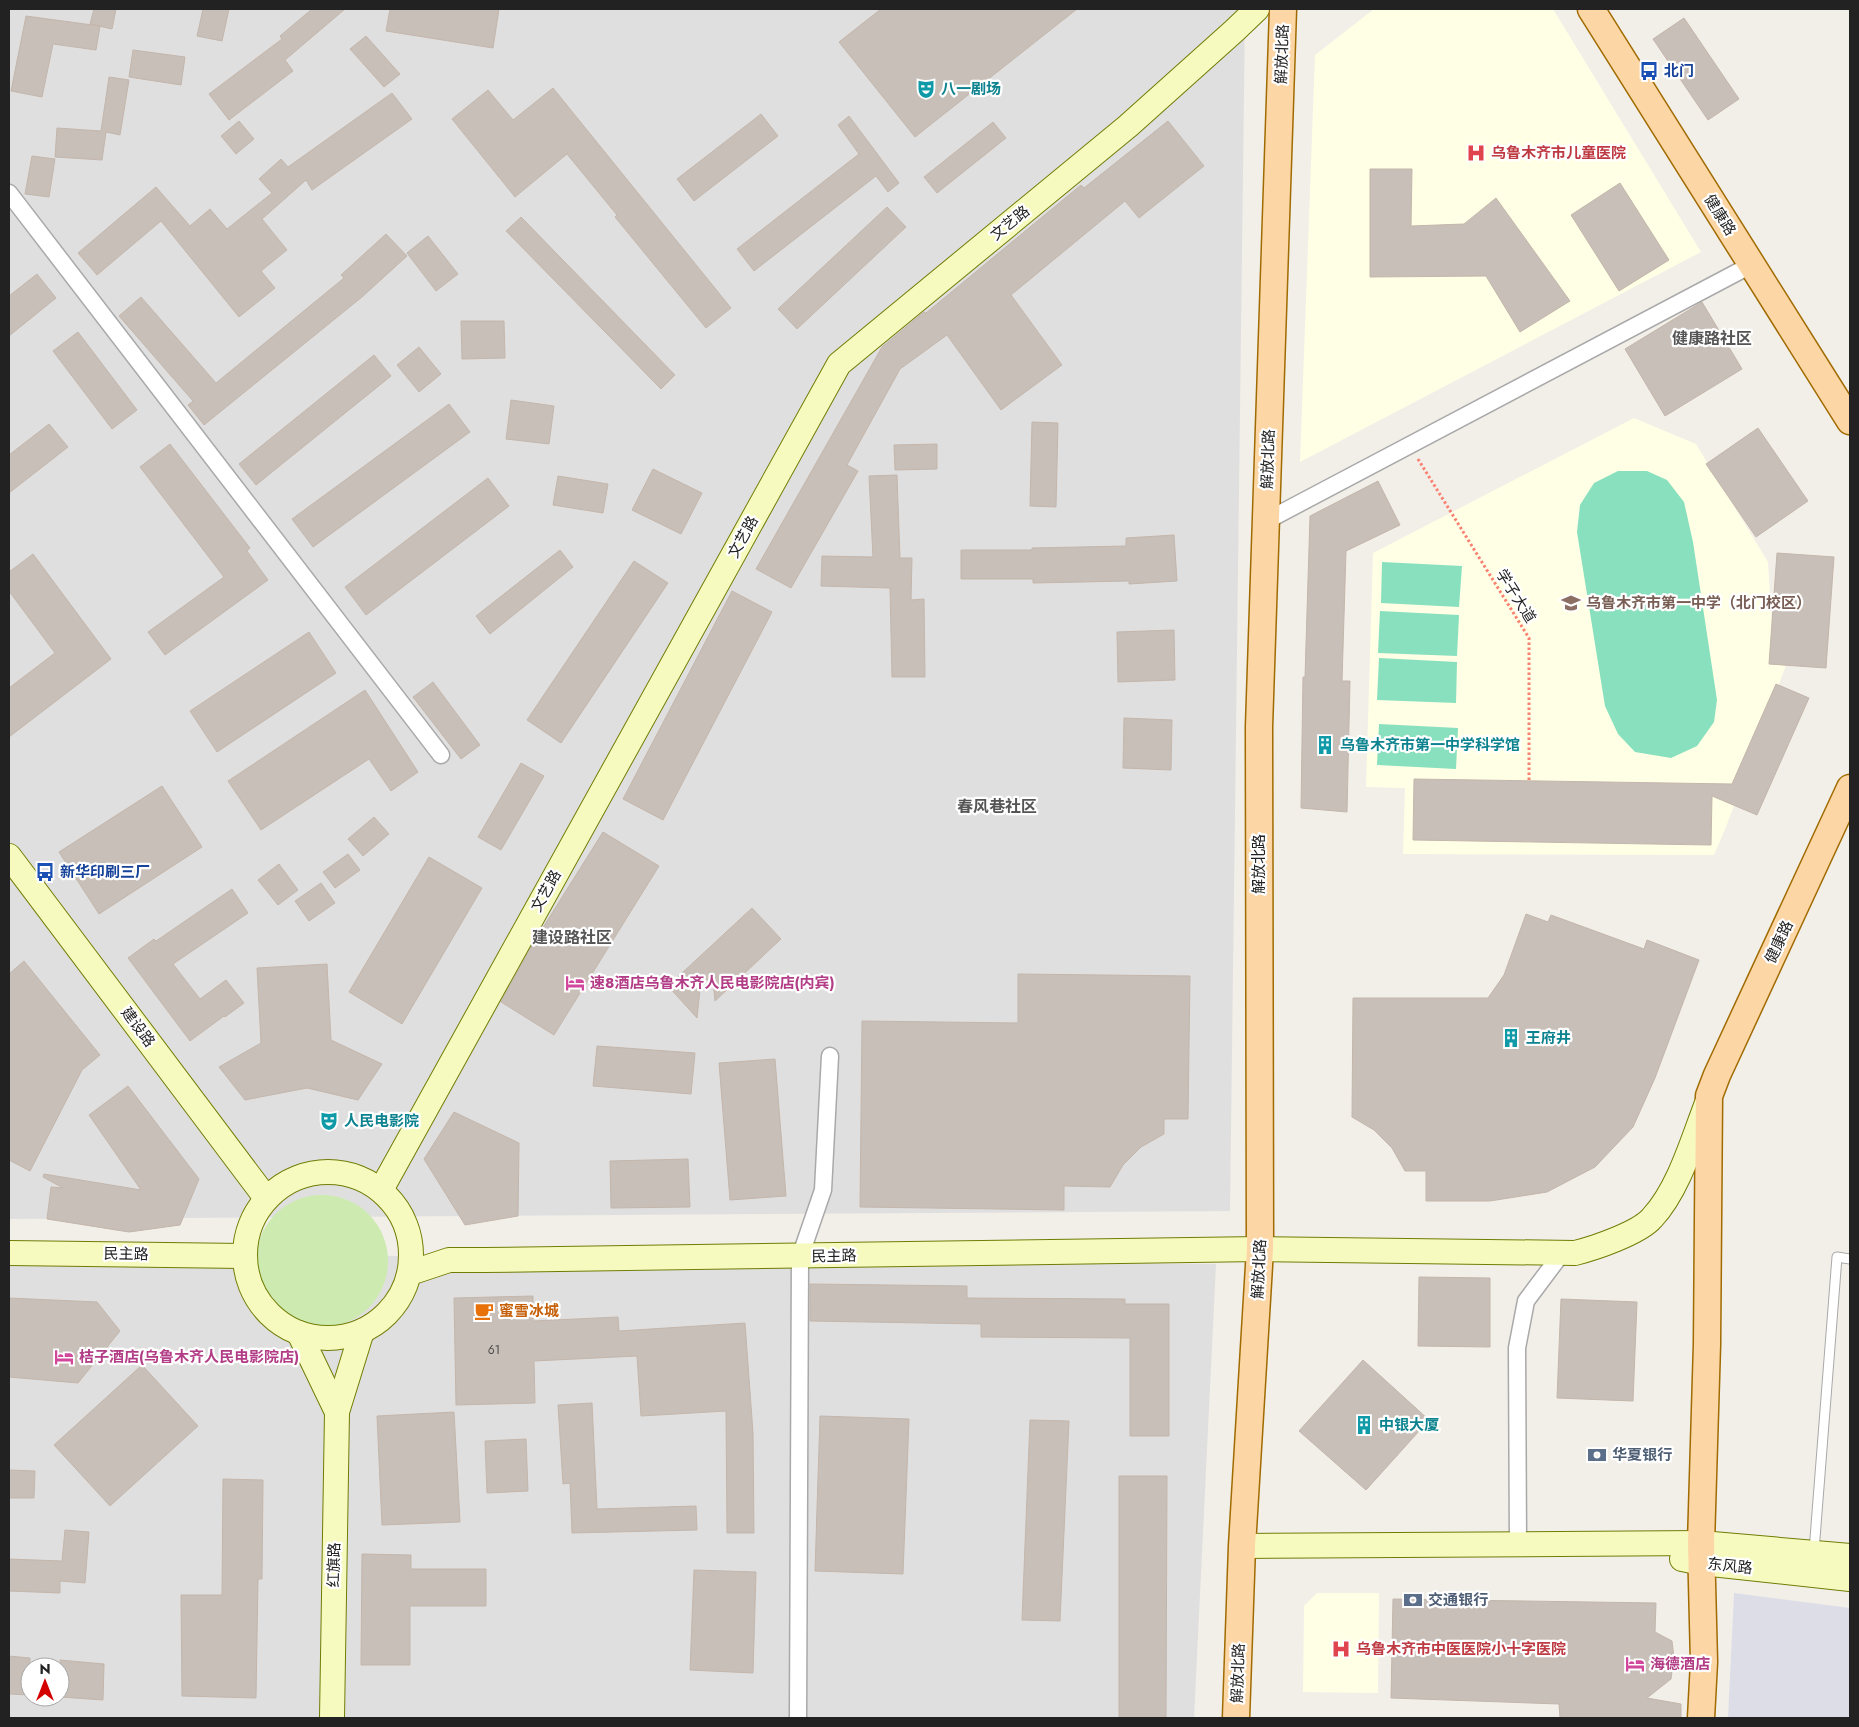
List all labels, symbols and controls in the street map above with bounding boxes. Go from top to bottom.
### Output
street label: 解放北路 [1270,24,1294,84]
bus stop icon: 北门 [1638,60,1660,82]
place label: 北门 [1664,60,1694,82]
theatre icon: 八一剧场 [915,78,937,100]
place label: 八一剧场 [941,78,1001,100]
hospital icon: 乌鲁木齐市儿童医院 [1465,142,1487,164]
place label: 乌鲁木齐市儿童医院 [1491,142,1626,164]
street label: 健康路 [1699,190,1741,240]
street label: 文艺路 [986,200,1034,246]
district label: 健康路社区 [1672,327,1752,350]
street label: 解放北路 [1256,429,1280,489]
street label: 文艺路 [722,512,764,562]
street label: 学子大道 [1491,565,1541,627]
school or university icon: 乌鲁木齐市第一中学（北门校区） [1560,592,1582,614]
place label: 乌鲁木齐市第一中学（北门校区） [1586,592,1811,614]
building icon: 乌鲁木齐市第一中学科学馆 [1314,734,1336,756]
place label: 乌鲁木齐市第一中学科学馆 [1340,734,1520,756]
district label: 春风巷社区 [957,795,1037,818]
street label: 解放北路 [1248,834,1270,894]
bus stop icon: 新华印刷三厂 [34,861,56,883]
place label: 新华印刷三厂 [60,861,150,883]
street label: 文艺路 [525,866,567,916]
street label: 健康路 [1760,917,1798,967]
district label: 建设路社区 [532,926,612,949]
hotel icon: 速8酒店乌鲁木齐人民电影院店(内宾) [564,972,586,994]
place label: 速8酒店乌鲁木齐人民电影院店(内宾) [590,972,835,994]
street label: 建设路 [116,1002,160,1052]
building icon: 王府井 [1500,1027,1522,1049]
place label: 王府井 [1526,1027,1571,1049]
theatre icon: 人民电影院 [318,1110,340,1132]
place label: 人民电影院 [344,1110,419,1132]
street label: 解放北路 [1246,1238,1272,1300]
street label: 民主路 [103,1243,149,1265]
street label: 民主路 [811,1245,857,1267]
cafe icon: 蜜雪冰城 [473,1300,495,1322]
place label: 蜜雪冰城 [499,1300,559,1322]
house number: 61 [488,1341,500,1359]
hotel icon: 桔子酒店(乌鲁木齐人民电影院店) [53,1346,75,1368]
place label: 桔子酒店(乌鲁木齐人民电影院店) [79,1346,299,1368]
building icon: 中银大厦 [1353,1414,1375,1436]
place label: 中银大厦 [1379,1414,1439,1436]
bank icon: 华夏银行 [1586,1444,1608,1466]
place label: 华夏银行 [1612,1444,1672,1466]
street label: 红旗路 [323,1542,345,1588]
street label: 东风路 [1706,1553,1754,1579]
bank icon: 交通银行 [1402,1589,1424,1611]
place label: 交通银行 [1428,1589,1488,1611]
hospital icon: 乌鲁木齐市中医医院小十字医院 [1330,1638,1352,1660]
place label: 乌鲁木齐市中医医院小十字医院 [1356,1638,1566,1660]
street label: 解放北路 [1226,1643,1250,1703]
hotel icon: 海德酒店 [1624,1653,1646,1675]
place label: 海德酒店 [1650,1653,1710,1675]
north arrow [20,1657,70,1707]
text: N [39,1659,51,1679]

